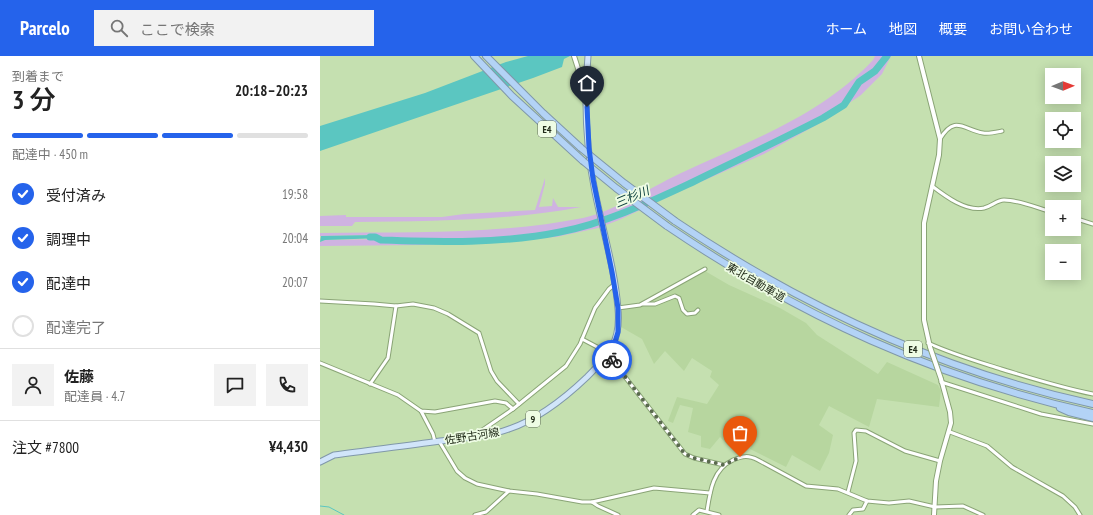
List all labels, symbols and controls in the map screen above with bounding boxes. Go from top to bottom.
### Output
search box [94,10,374,46]
text: Parcelo [20,16,70,40]
icon: search [108,17,130,39]
text: ここで検索 [140,20,215,39]
text: ホーム [825,20,867,38]
text: 地図 [889,20,917,38]
text: 概要 [939,20,967,38]
text: お問い合わせ [989,20,1073,38]
pin [570,66,604,107]
text: 到着まで [12,68,64,85]
north arrow [1045,68,1081,104]
map controls [1045,68,1081,280]
icon: home [576,72,598,94]
text: 20:18–20:23 [235,81,308,100]
text: 3 分 [12,83,56,116]
button: locate [1045,112,1081,148]
road number: E4 [538,121,556,137]
text: 配達中 · 450 m [12,146,88,163]
button: layers [1045,156,1081,192]
water label: 三杉川 [612,182,653,210]
icon: check [12,183,34,205]
text: 受付済み [46,186,106,205]
text: 19:58 [282,186,308,203]
button: + [1045,200,1081,236]
icon: check [12,227,34,249]
text: 調理中 [46,230,91,249]
text: 20:04 [282,230,308,247]
button: − [1045,244,1081,280]
street label: 東北自動車道 [724,259,788,305]
icon: check [12,271,34,293]
text: 配達中 [46,274,91,293]
text: 20:07 [282,274,308,291]
text: 配達完了 [46,318,106,337]
courier [592,340,632,380]
road number: E4 [904,341,922,357]
icon: bike [601,349,623,371]
button: person [12,364,54,406]
button: chat [214,364,256,406]
button: phone [266,364,308,406]
text: 佐藤 [64,367,94,386]
text: 配達員 · 4.7 [64,388,125,405]
road number: 9 [526,411,540,427]
pin [723,416,757,457]
icon: bag [729,422,751,444]
street label: 佐野古河線 [444,425,500,447]
text: ¥4,430 [269,437,308,456]
text: 注文 #7800 [12,438,79,457]

